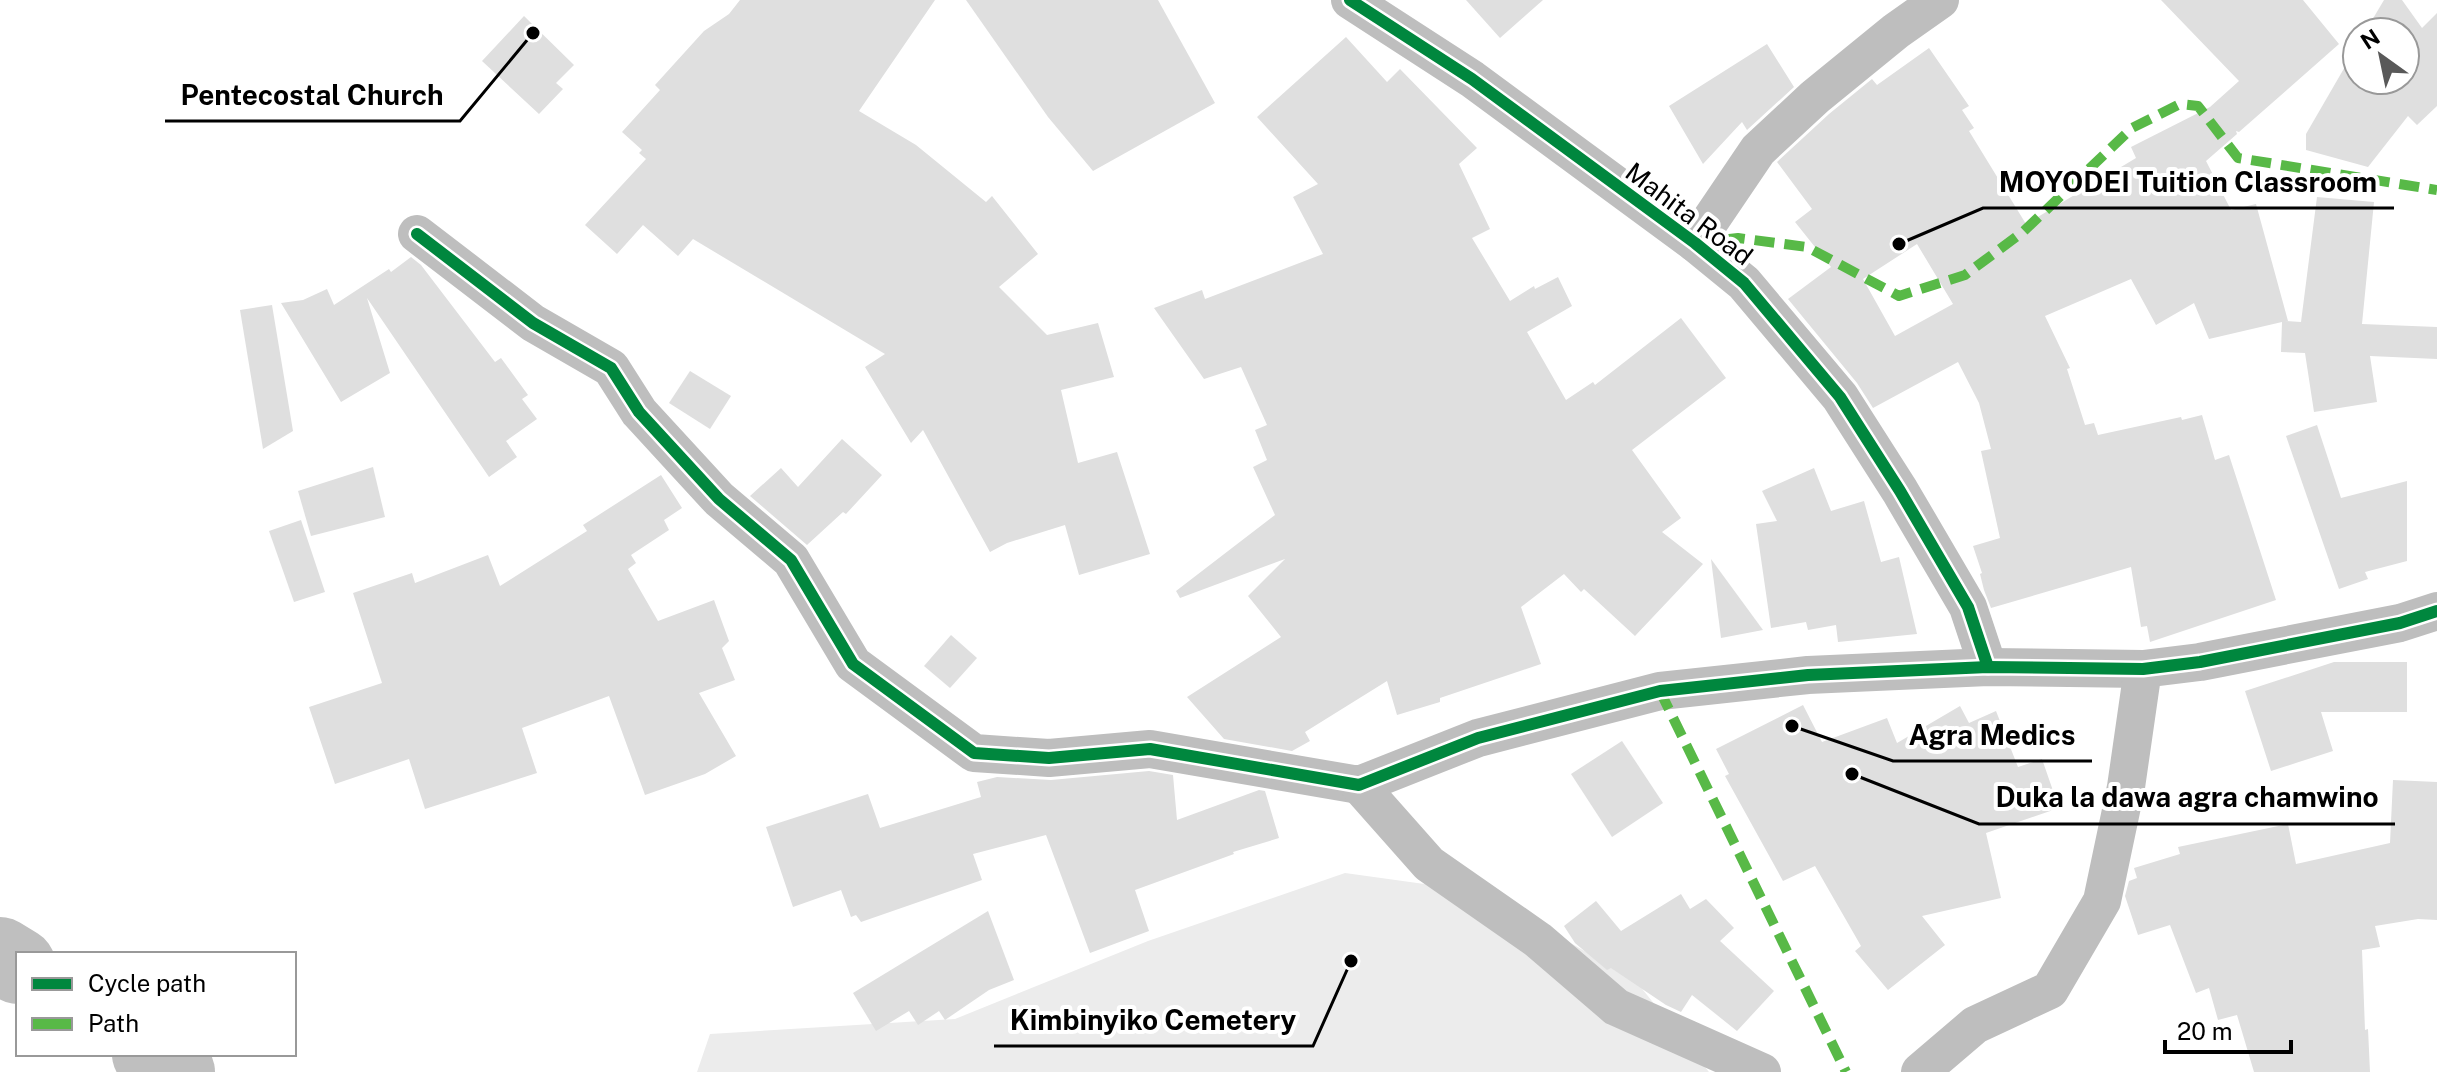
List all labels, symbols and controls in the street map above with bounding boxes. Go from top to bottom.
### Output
north arrow [2341,16,2421,96]
text: N [2356,24,2384,55]
callout: Pentecostal Church [165,69,460,121]
text: Pentecostal Church [180,78,444,111]
street label: Mahita Road [1620,156,1759,271]
callout: MOYODEI Tuition Classroom [1983,156,2394,208]
text: MOYODEI Tuition Classroom [1999,165,2377,198]
callout: Agra Medics [1893,709,2092,761]
text: Agra Medics [1908,718,2076,751]
callout: Duka la dawa agra chamwino [1979,772,2395,824]
text: Duka la dawa agra chamwino [1995,780,2379,813]
legend [16,952,296,1056]
text: Cycle path [88,969,206,997]
callout: Kimbinyiko Cemetery [994,994,1313,1046]
text: Kimbinyiko Cemetery [1010,1003,1297,1036]
scale bar [2165,1004,2291,1054]
text: Path [88,1009,139,1037]
text: 20 m [2177,1017,2233,1045]

